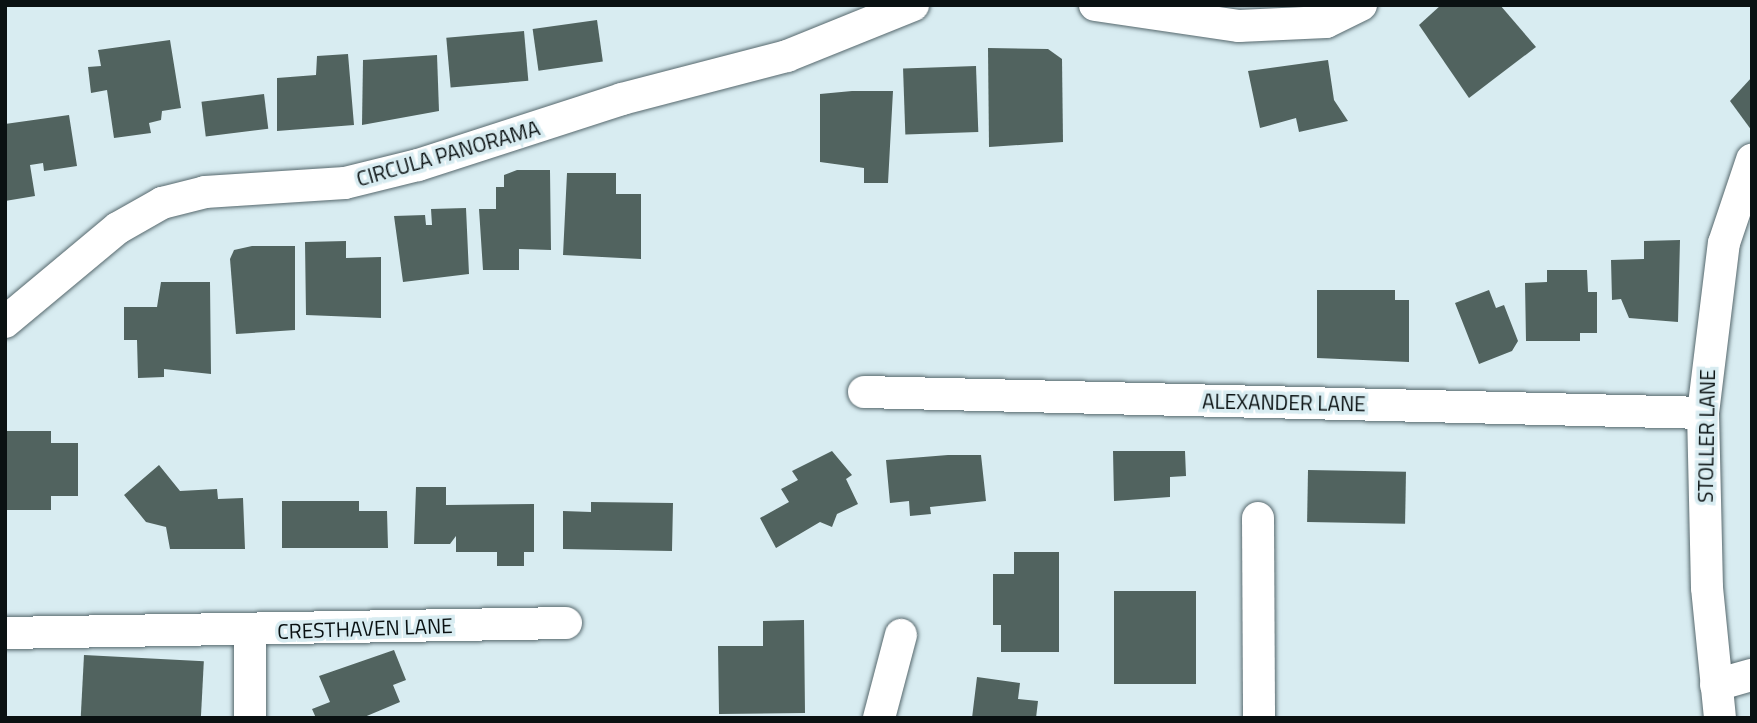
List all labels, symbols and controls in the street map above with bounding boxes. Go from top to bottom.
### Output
street label: CIRCULA PANORAMA [353,115,543,191]
street label: STOLLER LANE [1692,369,1720,503]
street label: ALEXANDER LANE [1202,388,1366,416]
street label: CRESTHAVEN LANE [277,612,453,644]

